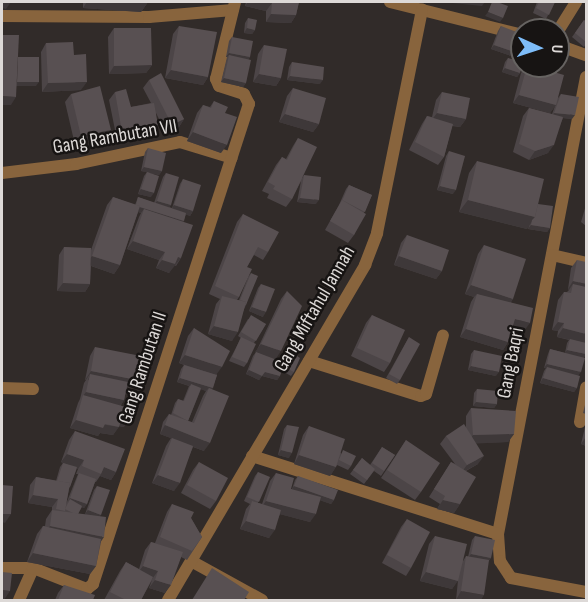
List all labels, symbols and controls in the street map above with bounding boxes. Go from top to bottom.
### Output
north arrow [510,18,570,78]
text: U [547,44,566,54]
street label: Gang Rambutan VII [51,114,179,160]
street label: Gang Miftahul Jannah [269,242,361,376]
street label: Gang Rambutan II [114,309,172,427]
street label: Gang Baqri [492,325,530,401]

